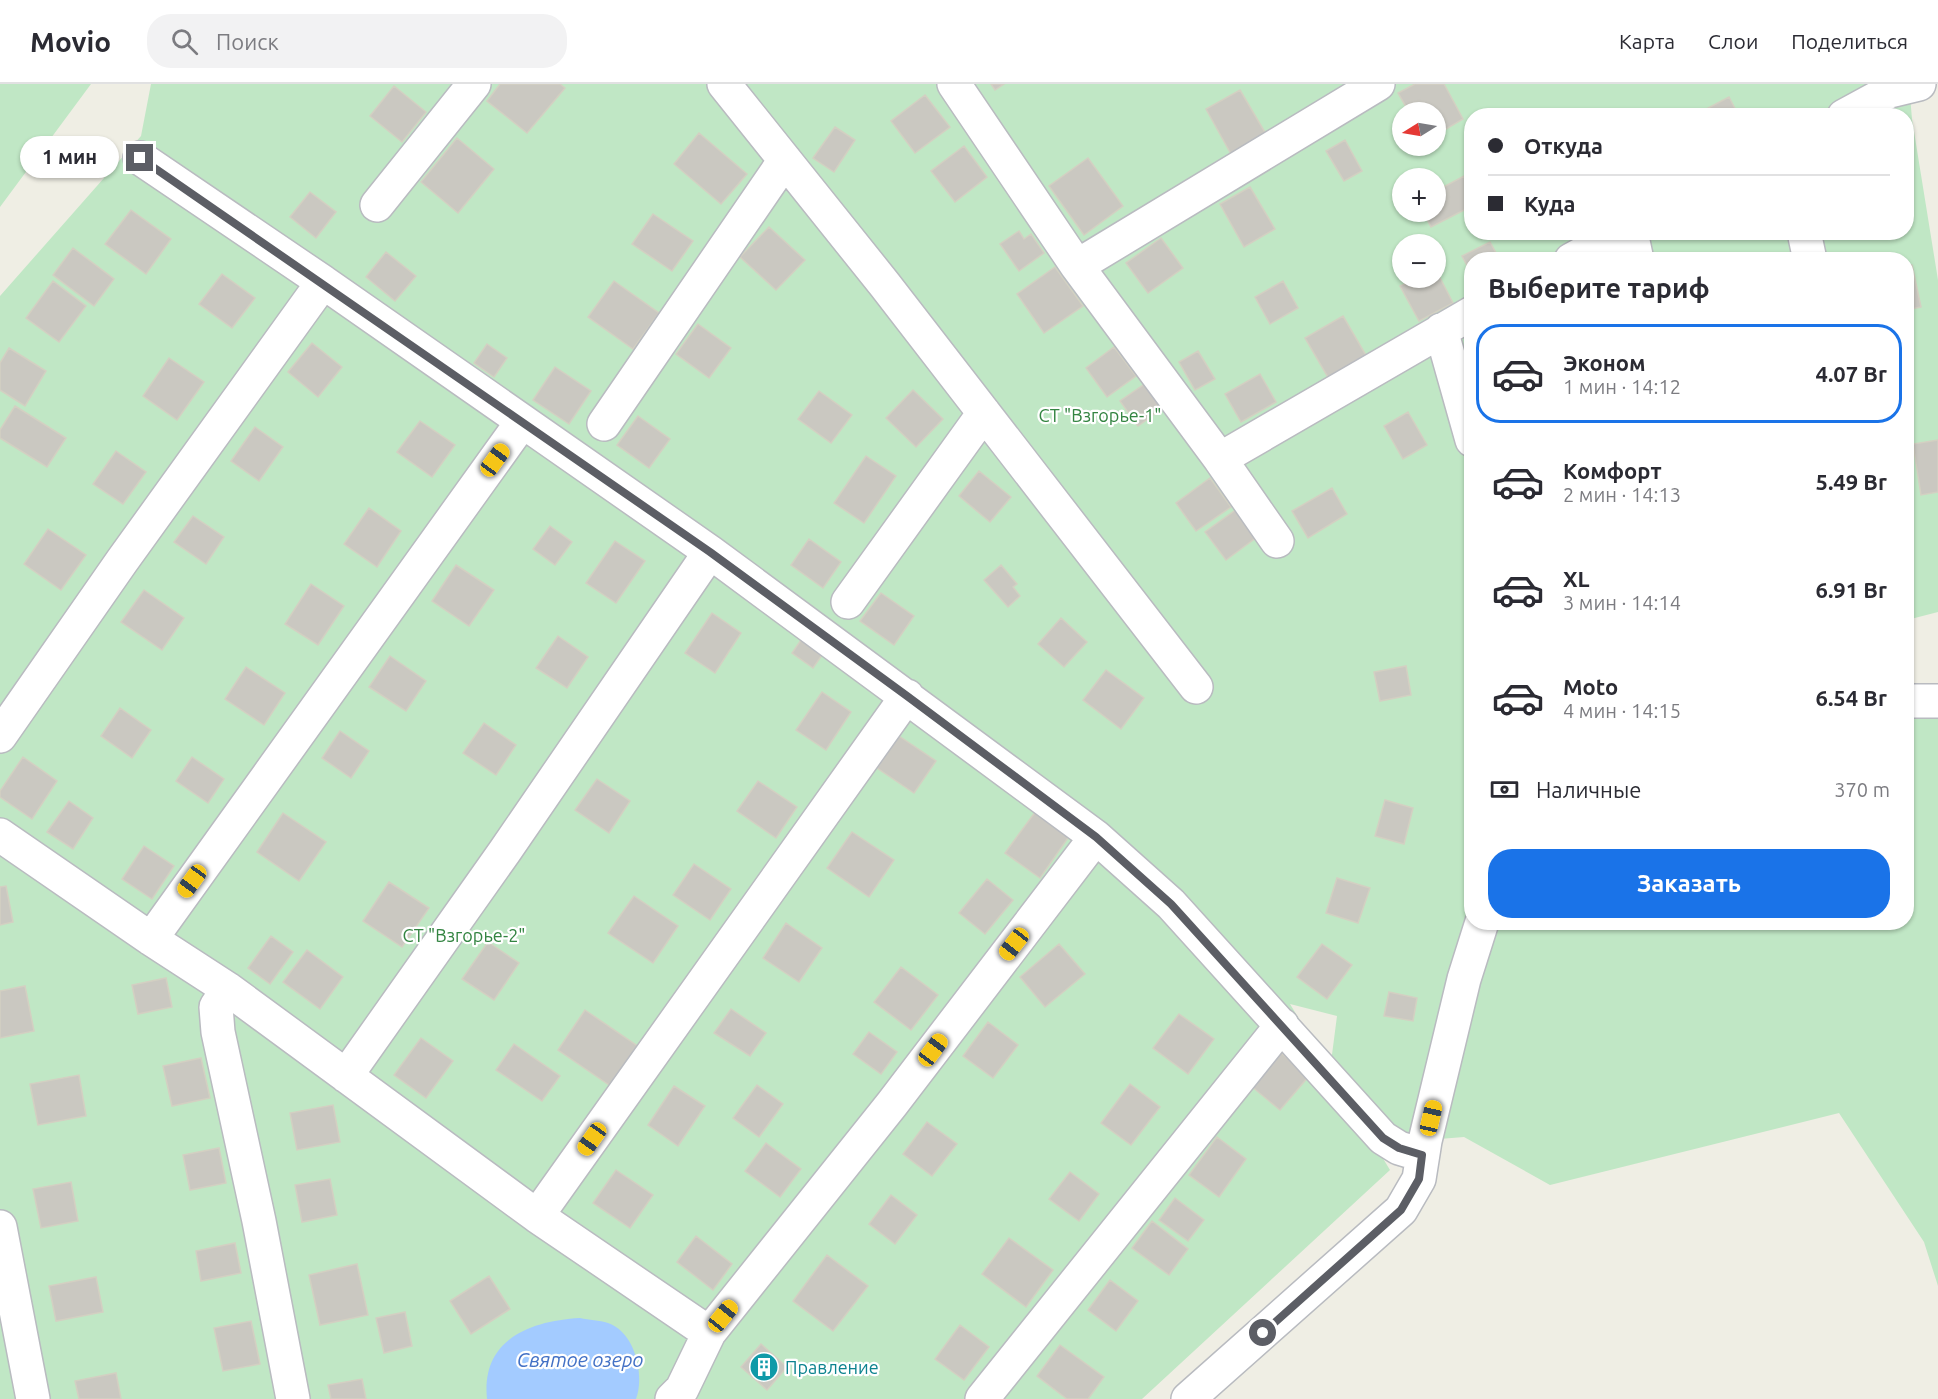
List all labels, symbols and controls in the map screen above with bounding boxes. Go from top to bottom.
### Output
search box [147,14,567,68]
icon: search [168,25,201,58]
text: Movio [30,26,111,57]
text: Поиск [216,29,279,54]
text: Карта [1619,29,1675,53]
text: Слои [1708,29,1758,53]
text: Поделиться [1791,29,1908,53]
north arrow [1392,102,1446,156]
map controls [1392,102,1446,288]
text: Откуда [1524,133,1603,158]
callout: 1 мин [20,137,119,179]
route end [126,144,153,171]
text: 1 мин [42,145,97,168]
button: + [1392,168,1446,222]
text: Куда [1524,191,1575,216]
button: − [1392,234,1446,288]
text: Выберите тариф [1488,273,1710,303]
icon: car [1491,347,1545,401]
text: Эконом [1563,350,1645,375]
text: 4.07 Br [1816,361,1887,386]
text: 1 мин · 14:12 [1563,375,1681,398]
park label: СТ "Взгорье-1" [1039,405,1162,425]
car [477,440,513,480]
icon: car [1491,455,1545,509]
text: Комфорт [1563,458,1662,483]
text: 5.49 Br [1816,469,1887,494]
text: 2 мин · 14:13 [1563,483,1681,506]
icon: car [1491,563,1545,617]
text: XL [1563,566,1590,591]
text: 6.91 Br [1816,577,1887,602]
text: 3 мин · 14:14 [1563,591,1681,614]
icon: car [1491,671,1545,725]
text: Moto [1563,674,1618,699]
text: 6.54 Br [1816,685,1887,710]
text: 4 мин · 14:15 [1563,699,1681,722]
icon: cash [1488,773,1521,806]
text: Наличные [1536,777,1641,802]
text: 370 m [1834,778,1890,801]
button: Заказать [1488,849,1890,918]
car [174,861,210,901]
car [996,924,1032,964]
park label: СТ "Взгорье-2" [403,925,526,945]
car [915,1030,951,1070]
car [1418,1098,1444,1138]
car [574,1119,610,1159]
car [705,1296,741,1336]
route start [1249,1319,1276,1346]
water label: Святое озеро [517,1348,643,1371]
building icon: Правление [748,1351,780,1383]
place label: Правление [785,1357,879,1377]

